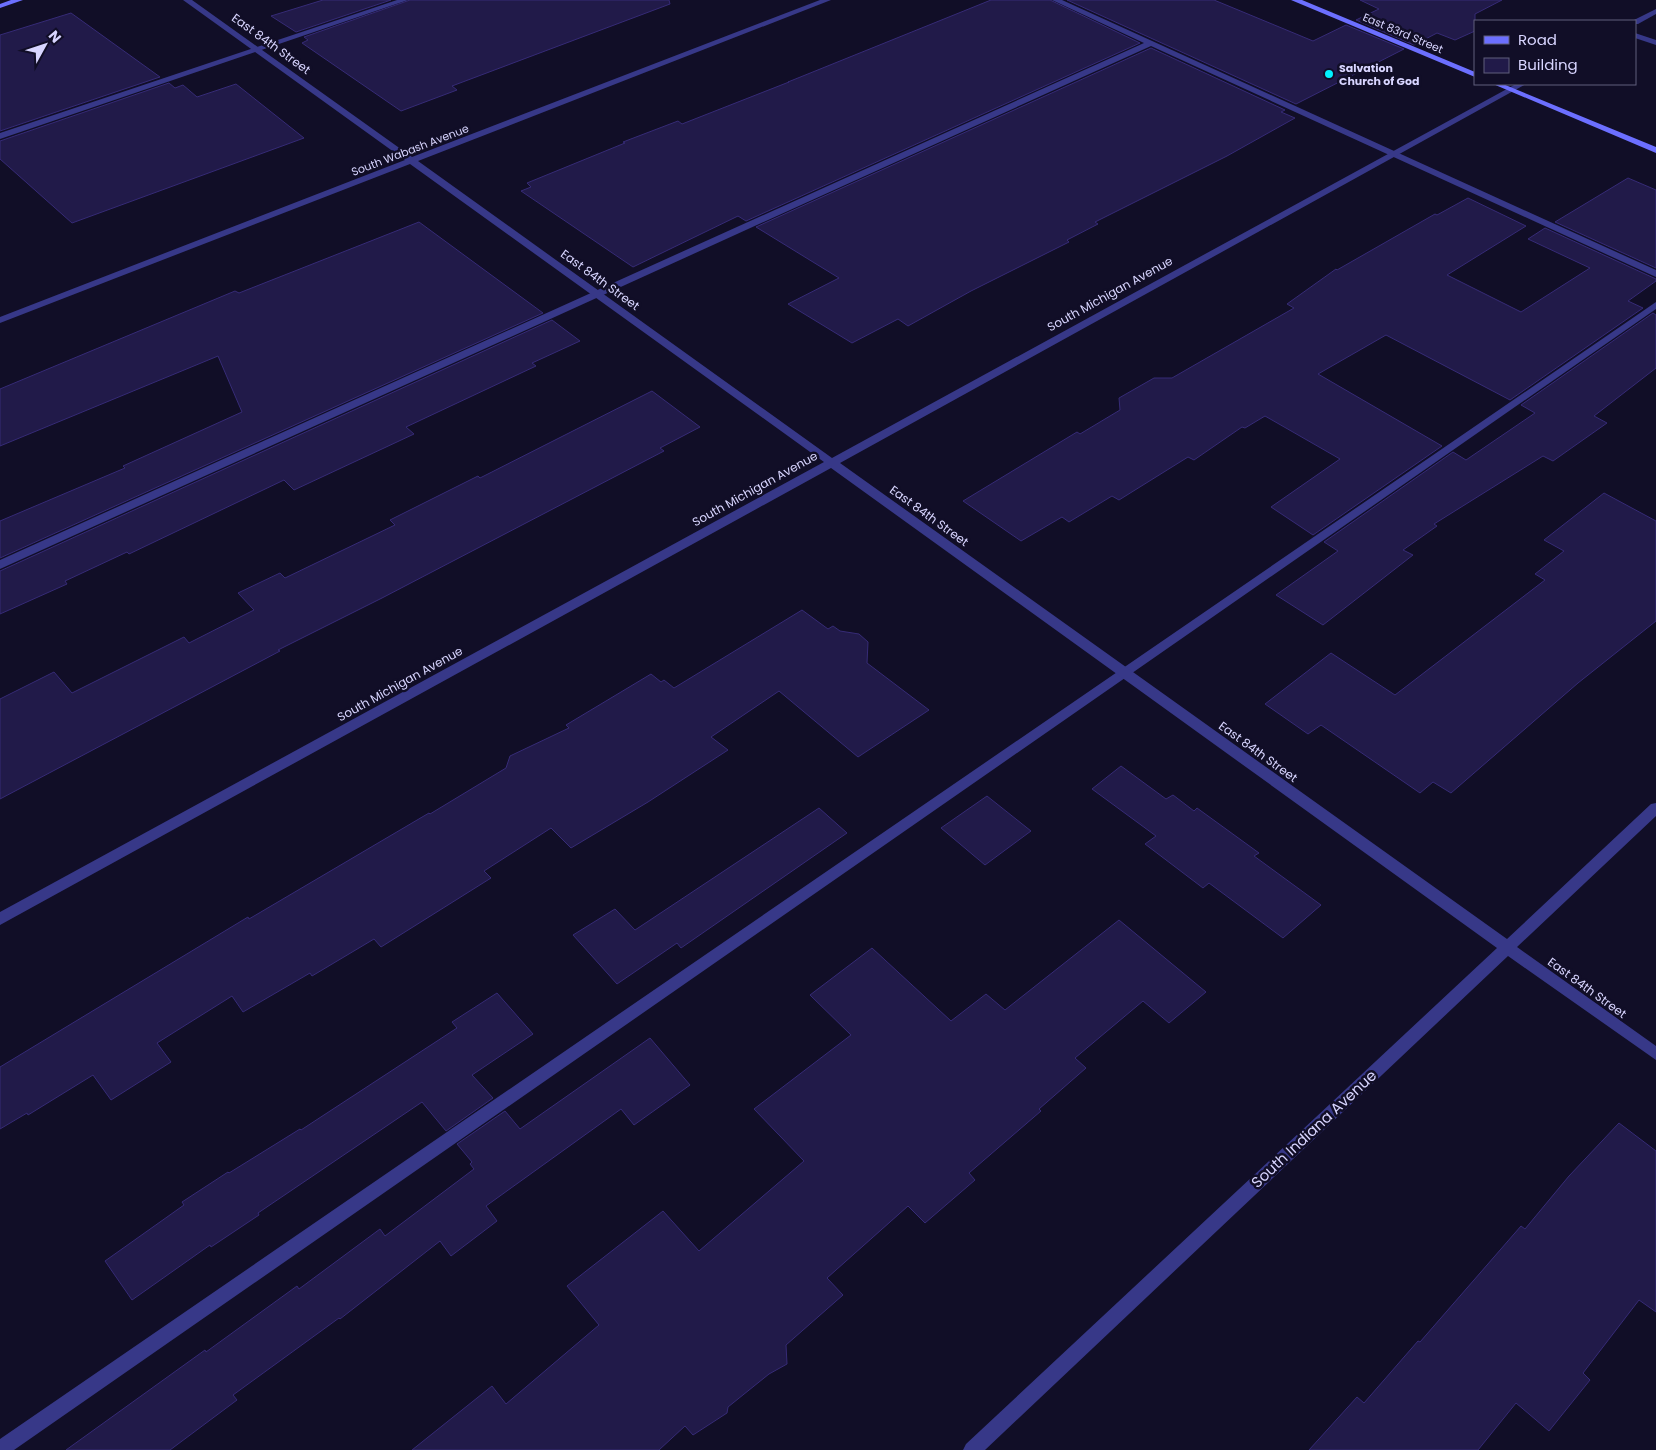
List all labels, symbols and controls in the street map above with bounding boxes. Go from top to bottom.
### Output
street label: East 84th Street [228,9,314,78]
street label: East 83rd Street [1360,9,1446,57]
north arrow [20,20,70,70]
legend [1474,20,1636,85]
text: N [44,26,66,47]
text: Road [1518,29,1557,50]
text: Building [1518,54,1578,75]
place label: Salvation Church of God [1339,60,1419,89]
marker: Salvation Church of God [1323,68,1335,80]
street label: South Wabash Avenue [349,120,471,180]
street label: East 84th Street [557,245,643,314]
street label: South Michigan Avenue [1044,252,1176,335]
street label: South Michigan Avenue [689,447,821,530]
street label: East 84th Street [886,481,972,550]
street label: South Michigan Avenue [334,642,466,725]
street label: East 84th Street [1215,717,1301,786]
street label: East 84th Street [1544,953,1630,1022]
street label: South Indiana Avenue [1246,1065,1381,1192]

